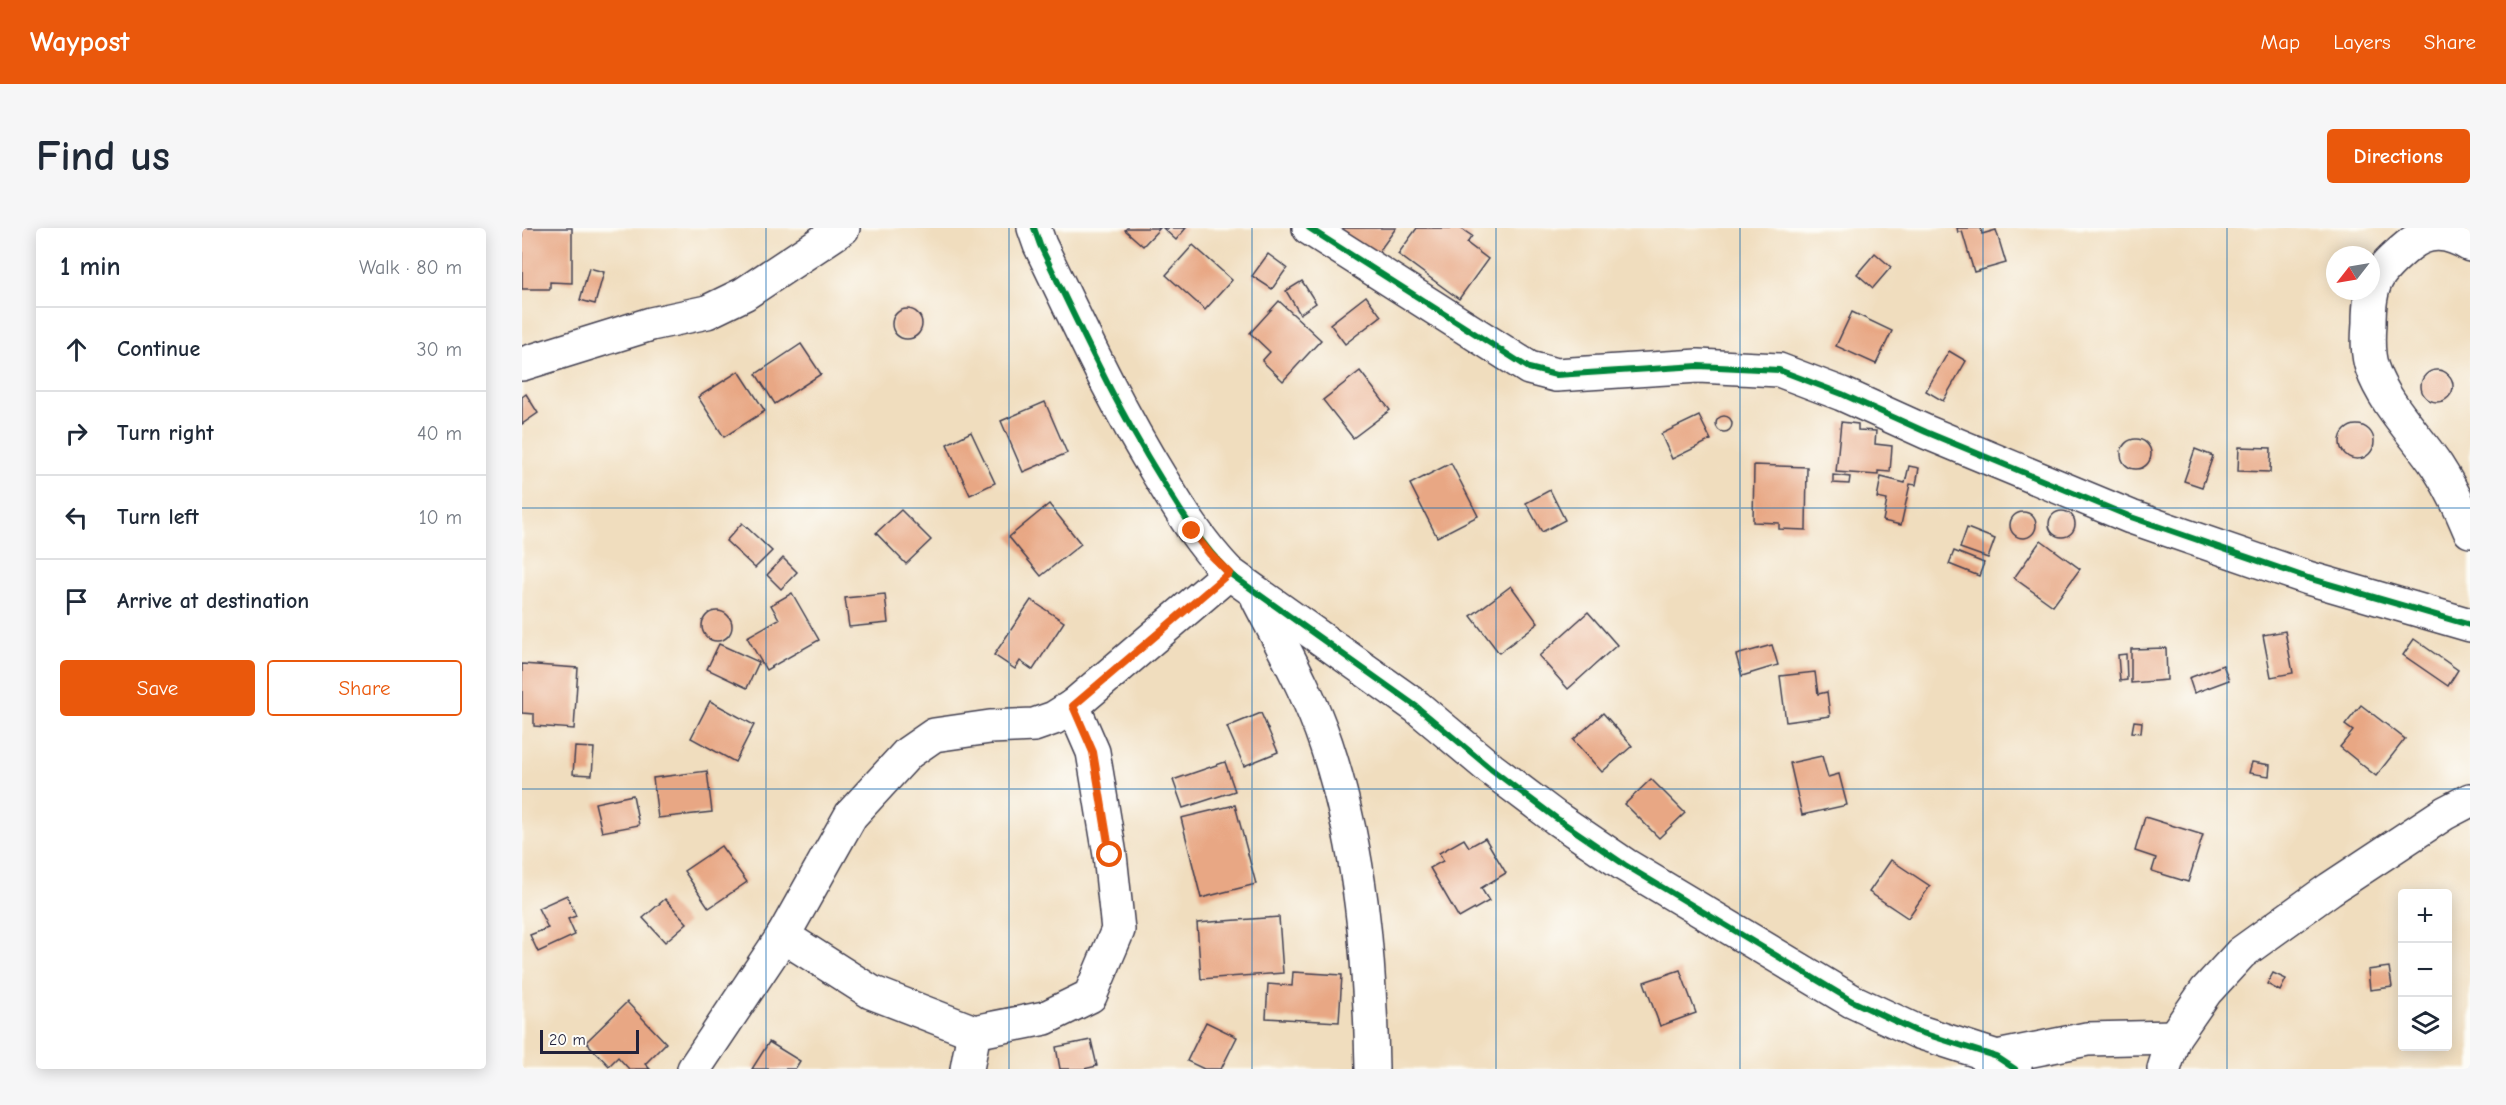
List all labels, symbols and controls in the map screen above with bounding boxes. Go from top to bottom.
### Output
text: Waypost [30,26,130,58]
text: Map [2261,30,2300,54]
text: Layers [2333,30,2391,54]
text: Share [2424,30,2476,54]
button: Directions [2327,129,2470,183]
text: Find us [36,132,170,181]
north arrow [2326,246,2380,300]
text: 1 min [60,252,121,282]
text: Walk · 80 m [359,256,462,279]
icon: ahead [60,333,93,366]
text: Continue [117,336,200,362]
text: 30 m [416,338,462,361]
icon: right [60,417,93,450]
text: Turn right [117,420,214,446]
text: 40 m [417,422,462,445]
icon: left [60,501,93,534]
text: Turn left [117,504,199,530]
text: 10 m [419,506,462,529]
route end [1178,517,1204,543]
icon: arrive [60,585,93,618]
text: Arrive at destination [117,588,309,614]
button: Save [60,660,255,716]
button: Share [267,660,462,716]
route start [1096,841,1122,867]
map controls [2398,889,2452,1051]
button: + [2398,889,2452,943]
button: − [2398,943,2452,997]
button: layers [2398,997,2452,1051]
scale bar [540,1027,639,1054]
text: 20 m [549,1031,586,1049]

